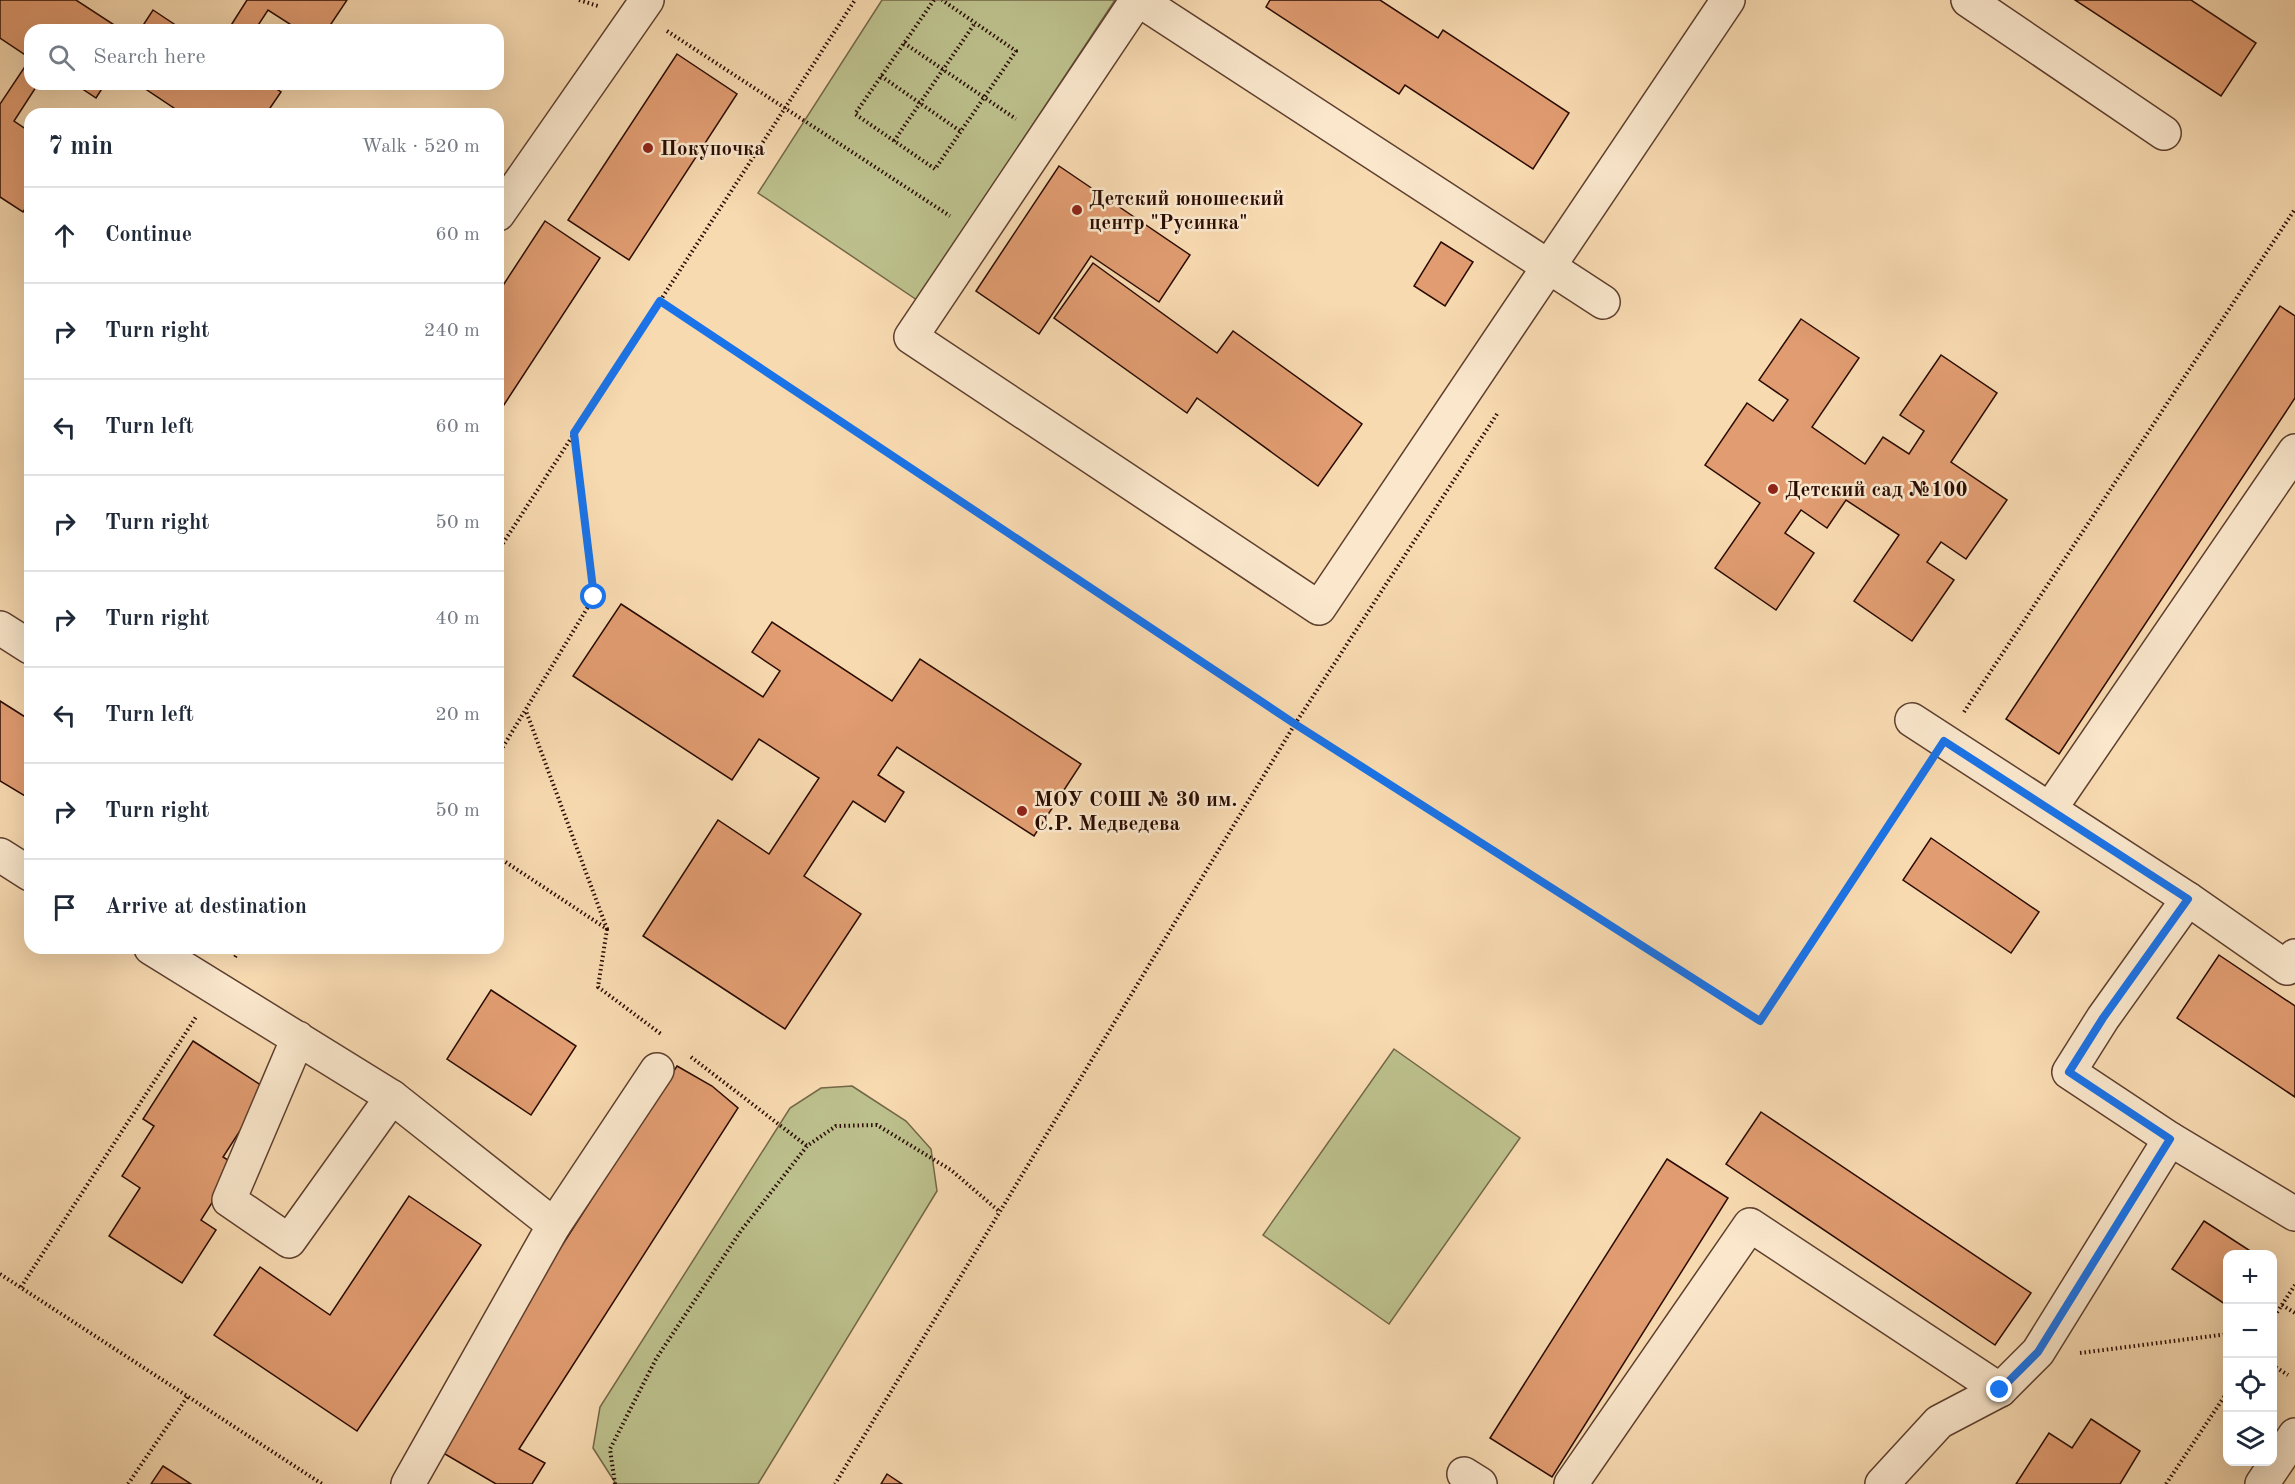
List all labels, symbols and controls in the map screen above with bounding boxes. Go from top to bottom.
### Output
search box [24,24,504,90]
icon: search [45,41,78,74]
text: Search here [93,46,206,68]
text: 7 min [48,134,113,160]
text: Walk · 520 m [361,137,480,157]
place label: Покупочка [660,139,765,160]
marker: Покупочка [641,141,655,155]
place label: Детский юношеский центр "Русинка" [1089,189,1284,234]
marker: Детский юношеский центр "Русинка" [1070,203,1084,217]
icon: ahead [48,219,81,252]
text: Continue [105,224,192,246]
text: 60 m [435,225,480,245]
icon: right [48,315,81,348]
text: Turn right [105,320,209,342]
text: 240 m [424,321,480,341]
icon: left [48,411,81,444]
text: Turn left [105,416,194,438]
text: 60 m [435,417,480,437]
place label: Детский сад №100 [1785,480,1968,501]
marker: Детский сад №100 [1766,482,1780,496]
icon: right [48,507,81,540]
text: Turn right [105,512,209,534]
text: 50 m [435,513,480,533]
route start [580,583,606,609]
icon: right [48,603,81,636]
text: Turn right [105,608,209,630]
text: 40 m [435,609,480,629]
icon: left [48,699,81,732]
text: Turn left [105,704,194,726]
text: 20 m [435,705,480,725]
place label: МОУ СОШ № 30 им. С.Р. Медведева [1034,790,1237,835]
icon: right [48,795,81,828]
text: Turn right [105,800,209,822]
text: 50 m [435,801,480,821]
marker: МОУ СОШ № 30 им. С.Р. Медведева [1015,804,1029,818]
icon: arrive [48,891,81,924]
text: Arrive at destination [105,896,307,918]
map controls [2223,1250,2277,1466]
button: + [2223,1250,2277,1304]
button: − [2223,1304,2277,1358]
button: locate [2223,1358,2277,1412]
route end [1986,1376,2012,1402]
button: layers [2223,1412,2277,1466]

